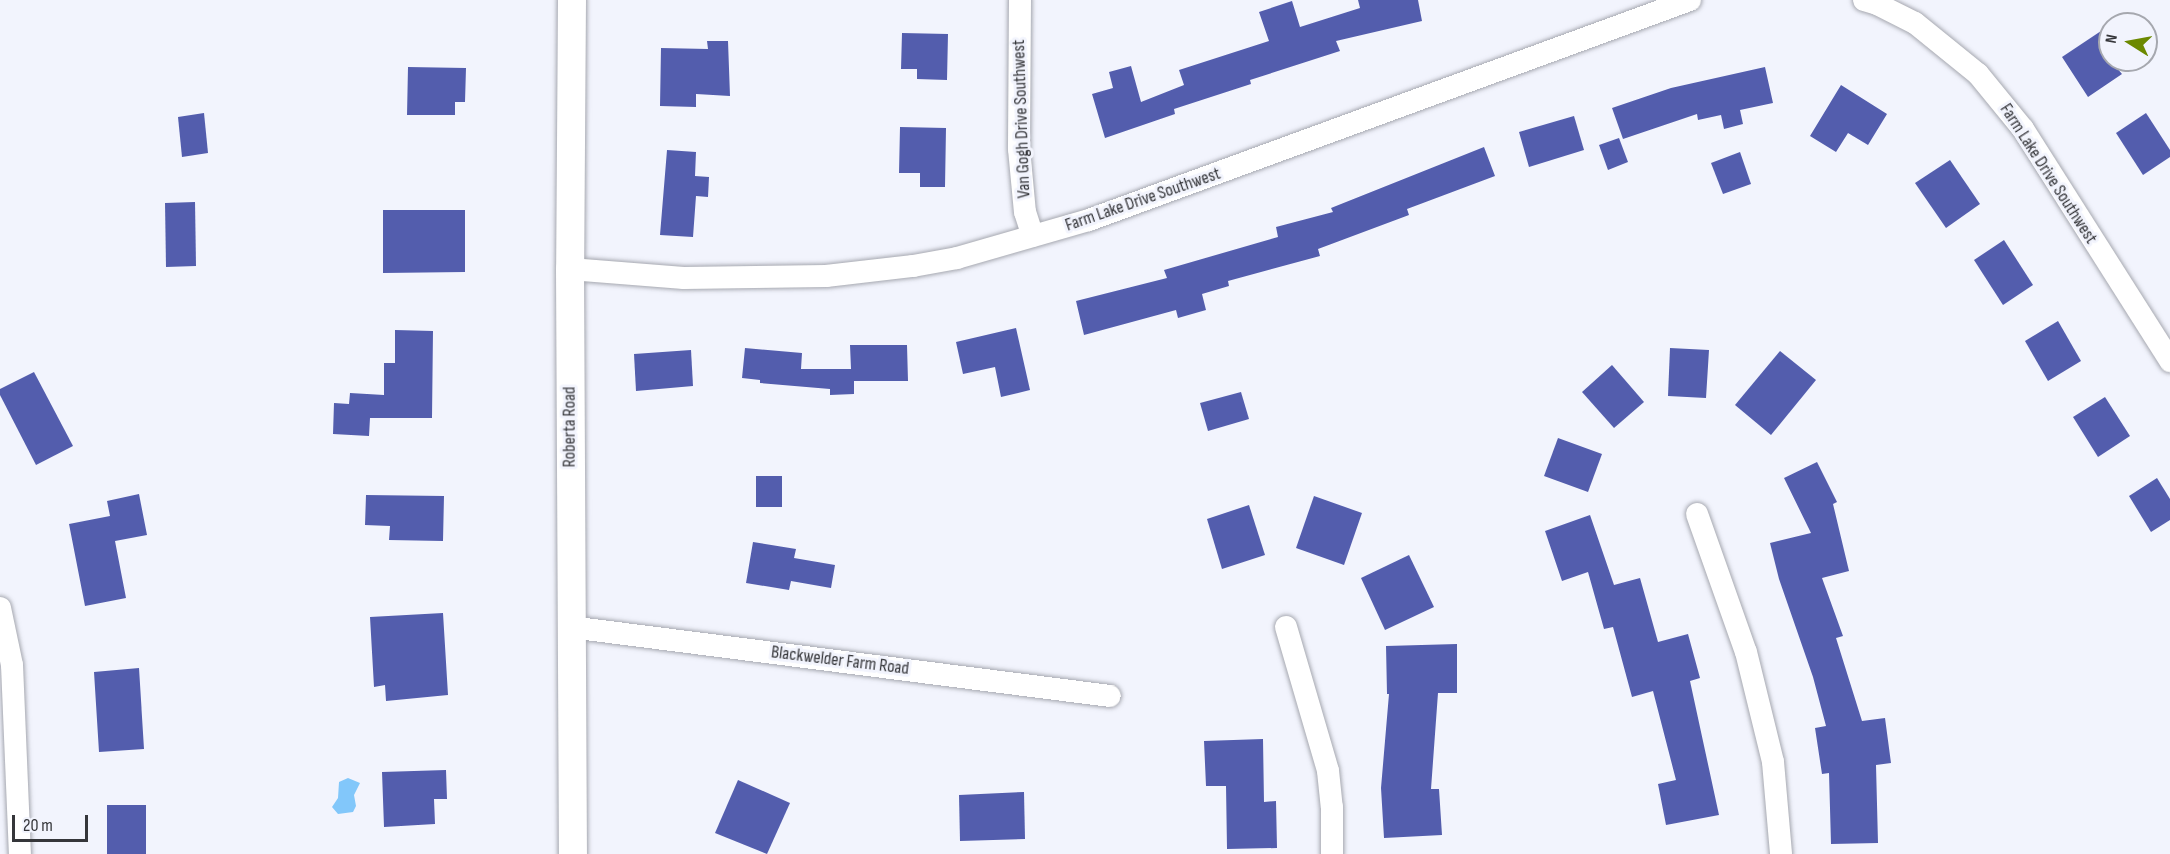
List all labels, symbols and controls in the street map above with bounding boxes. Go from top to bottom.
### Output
north arrow [2098,12,2158,72]
text: N [2102,33,2122,45]
street label: Van Gogh Drive Southwest [1008,39,1036,199]
street label: Farm Lake Drive Southwest [1995,100,2101,248]
street label: Farm Lake Drive Southwest [1063,163,1223,237]
street label: Roberta Road [559,387,581,467]
street label: Blackwelder Farm Road [770,642,910,680]
scale bar [15,803,92,841]
text: 20 m [23,815,53,836]

